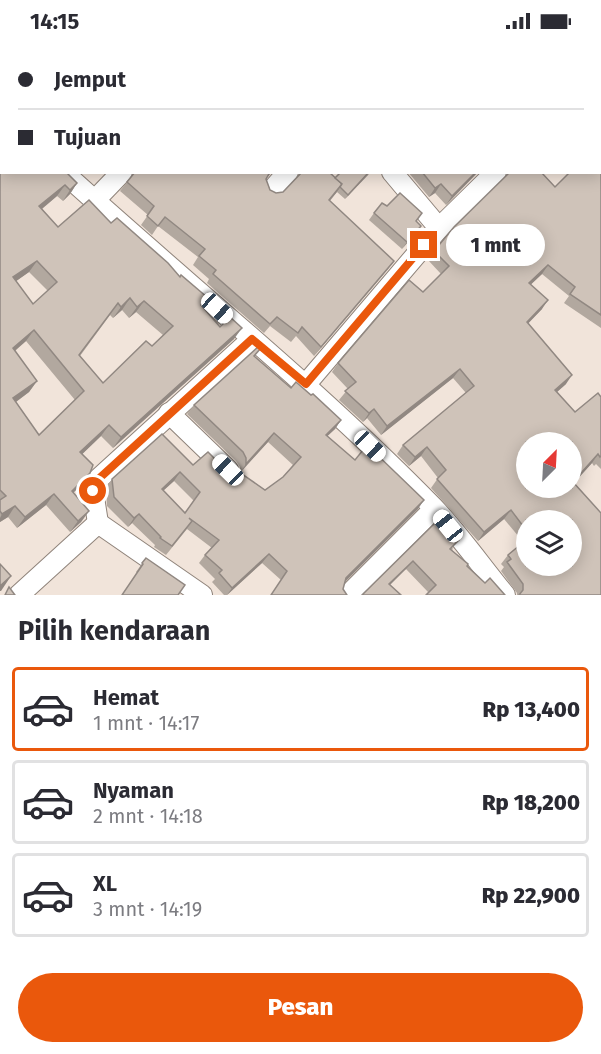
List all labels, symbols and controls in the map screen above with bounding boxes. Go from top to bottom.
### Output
text: 14:15 [30,8,79,35]
text: Jemput [54,66,126,93]
text: Tujuan [54,124,121,151]
callout: 1 mnt [445,224,544,266]
route end [410,231,437,258]
text: 1 mnt [470,233,521,257]
car [198,289,236,327]
car [351,427,389,465]
north arrow [516,432,582,498]
map controls [516,432,582,576]
car [209,451,247,489]
route start [79,477,106,504]
car [430,506,466,546]
button: layers [516,510,582,576]
text: Pilih kendaraan [18,615,210,647]
icon: car [21,682,75,736]
text: Hemat [93,684,159,711]
text: Rp 13,400 [483,696,580,723]
text: 1 mnt · 14:17 [93,711,199,735]
icon: car [21,775,75,829]
text: Nyaman [93,777,174,804]
text: Rp 18,200 [482,789,580,816]
text: 2 mnt · 14:18 [93,804,203,828]
icon: car [21,868,75,922]
text: XL [93,870,117,897]
text: Rp 22,900 [482,882,580,909]
text: 3 mnt · 14:19 [93,897,202,921]
button: Pesan [18,973,583,1042]

